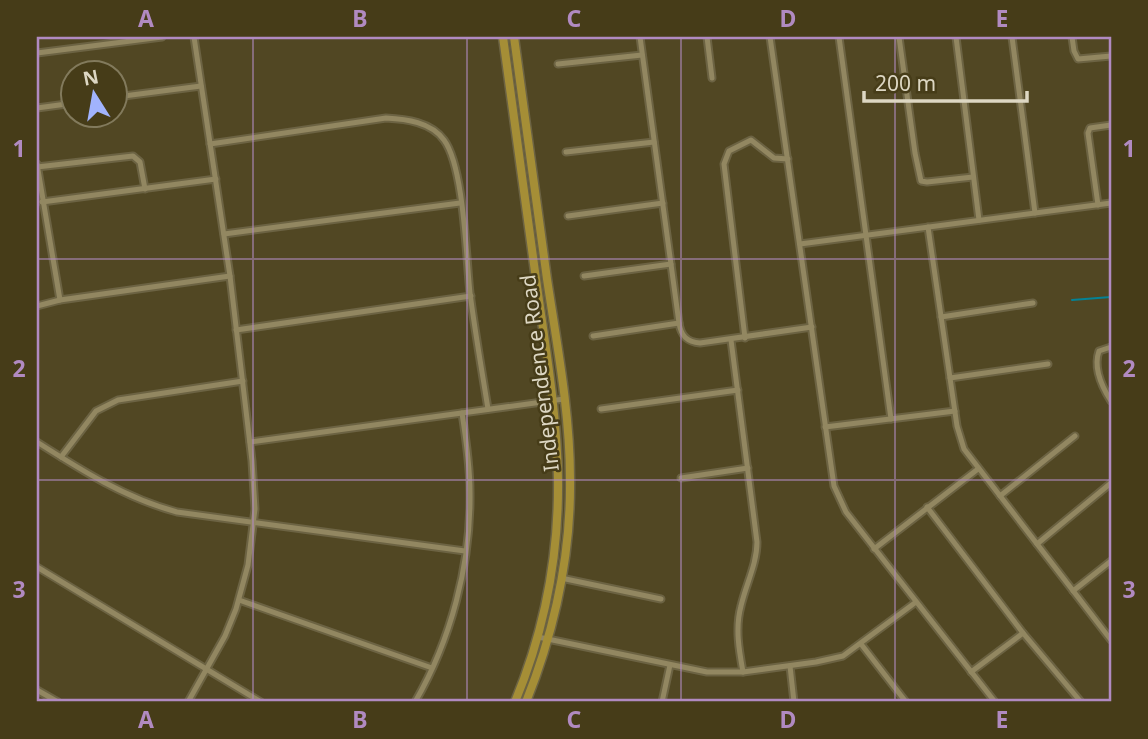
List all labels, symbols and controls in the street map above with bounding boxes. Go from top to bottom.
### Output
text: A [138,2,154,34]
text: B [352,2,368,34]
text: C [567,2,582,34]
text: D [780,2,796,34]
text: E [996,2,1008,34]
north arrow [60,60,130,130]
scale bar [864,60,1027,104]
text: N [81,63,101,92]
text: 200 m [875,69,936,97]
text: 1 [12,132,26,164]
text: 1 [1122,132,1136,164]
street label: Independence Road [513,273,565,473]
text: 2 [12,352,26,384]
text: 2 [1122,352,1136,384]
text: 3 [12,573,26,605]
text: 3 [1122,573,1136,605]
text: A [138,703,154,735]
text: B [352,703,368,735]
text: C [567,703,582,735]
text: D [780,703,796,735]
text: E [996,703,1008,735]

